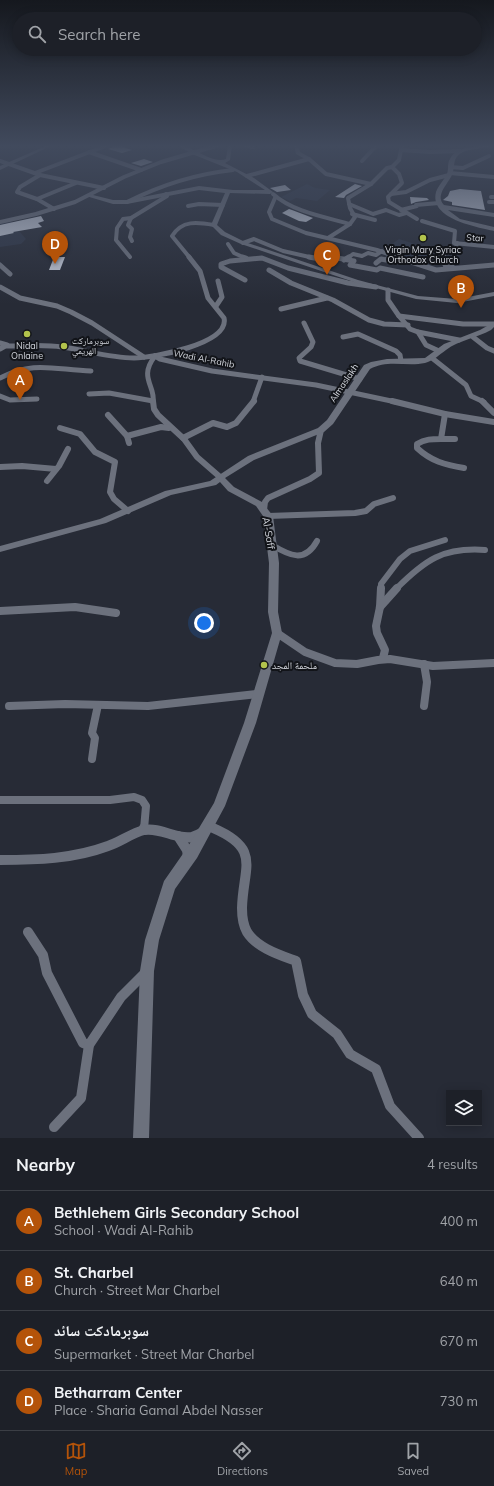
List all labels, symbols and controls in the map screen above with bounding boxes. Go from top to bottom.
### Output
search box [12,12,482,56]
icon: search [26,23,48,45]
text: Search here [58,25,140,44]
pin: D [42,231,68,264]
street label: Star [466,231,485,244]
marker: Virgin Mary Syriac Orthodox Church [418,233,428,243]
pin: C [314,242,340,275]
place label: Virgin Mary Syriac Orthodox Church [385,244,462,265]
pin: B [448,275,474,308]
marker: Nidal Onlaine [22,329,32,339]
place label: سوبرماركت الهريمي [72,335,109,358]
place label: Nidal Onlaine [11,340,43,361]
marker: سوبرماركت الهريمي [59,341,69,351]
street label: Wadi Al-Rahib [173,347,235,370]
street label: Almaslakh [327,361,360,404]
pin: A [7,367,33,400]
street label: Al-Saff [259,516,278,551]
your location [194,613,214,633]
place label: ملحمة المجد [272,659,317,672]
marker: ملحمة المجد [259,660,269,670]
map controls [446,1090,482,1126]
button: layers [446,1090,482,1126]
text: Nearby [16,1154,75,1175]
text: 4 results [427,1156,478,1172]
text: Bethlehem Girls Secondary School [54,1203,299,1222]
text: A [24,1213,34,1229]
text: 400 m [440,1213,478,1229]
text: School · Wadi Al-Rahib [54,1222,193,1238]
text: St. Charbel [54,1263,133,1282]
text: B [25,1273,33,1289]
text: 640 m [440,1273,478,1289]
text: Church · Street Mar Charbel [54,1282,220,1298]
text: سوبرمادكت سائد [54,1321,149,1340]
text: C [25,1333,33,1349]
text: 670 m [440,1333,478,1349]
text: Supermarket · Street Mar Charbel [54,1346,254,1362]
text: Betharram Center [54,1383,182,1402]
text: D [24,1393,34,1409]
text: 730 m [440,1393,478,1409]
text: Place · Sharia Gamal Abdel Nasser [54,1402,263,1418]
tab: Map [65,1440,87,1478]
tab: Directions [217,1440,268,1478]
tab: Saved [397,1440,429,1478]

